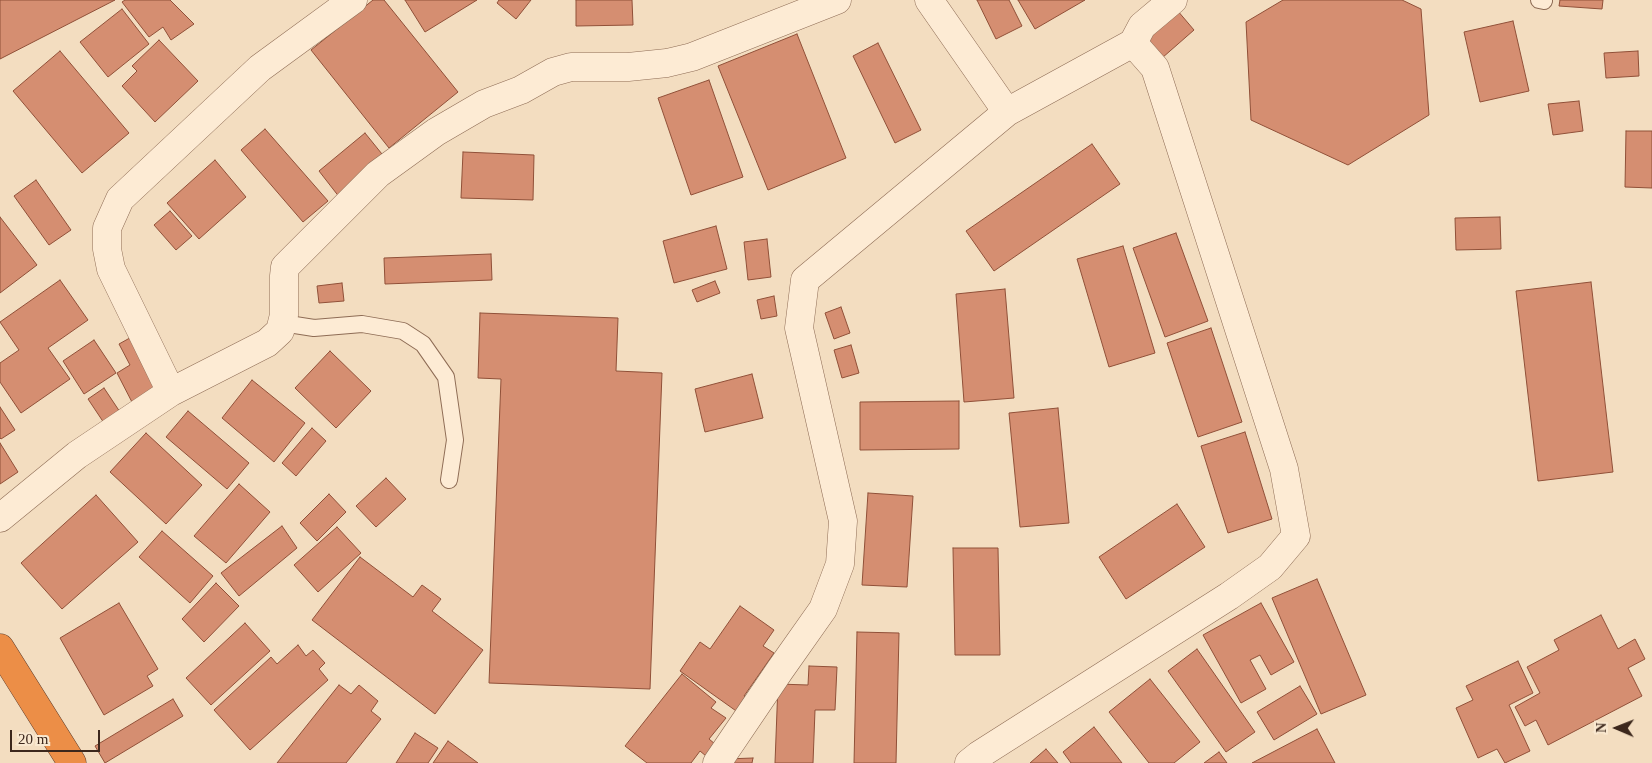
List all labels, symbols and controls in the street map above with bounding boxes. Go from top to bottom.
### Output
north arrow [1592,703,1642,753]
scale bar [12,720,102,752]
text: N [1594,723,1609,733]
text: 20 m [18,731,48,747]

